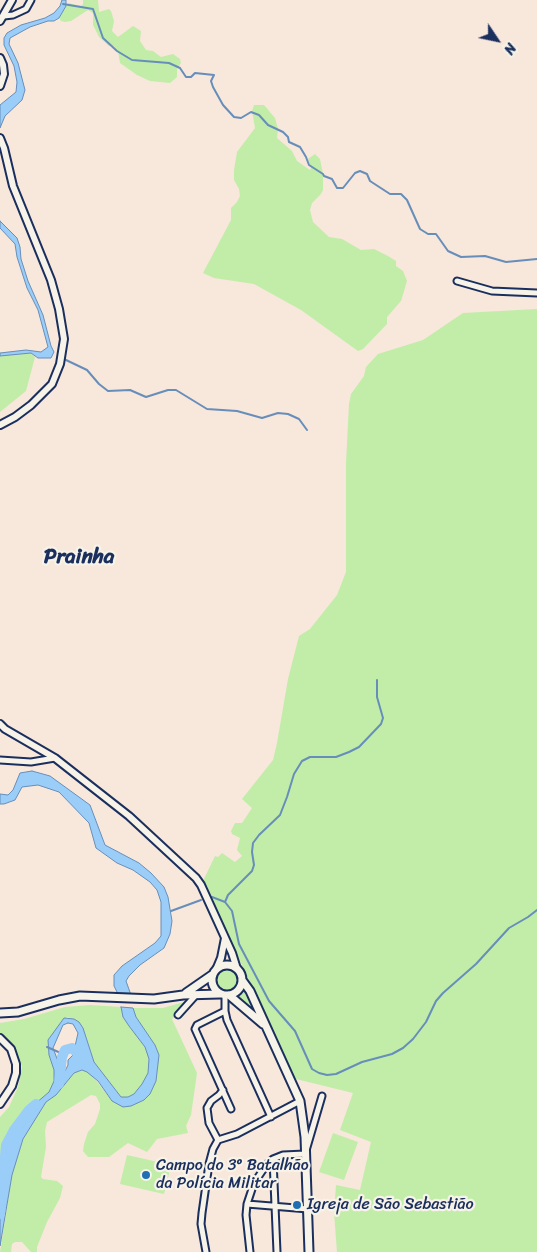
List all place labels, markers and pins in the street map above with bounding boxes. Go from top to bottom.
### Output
place label: Campo do 3º Batalhão da Polícia Militar [156,1156,309,1194]
marker: Campo do 3º Batalhão da Polícia Militar [140,1169,152,1181]
place label: Igreja de São Sebastião [307,1195,474,1215]
marker: Igreja de São Sebastião [291,1199,303,1211]

